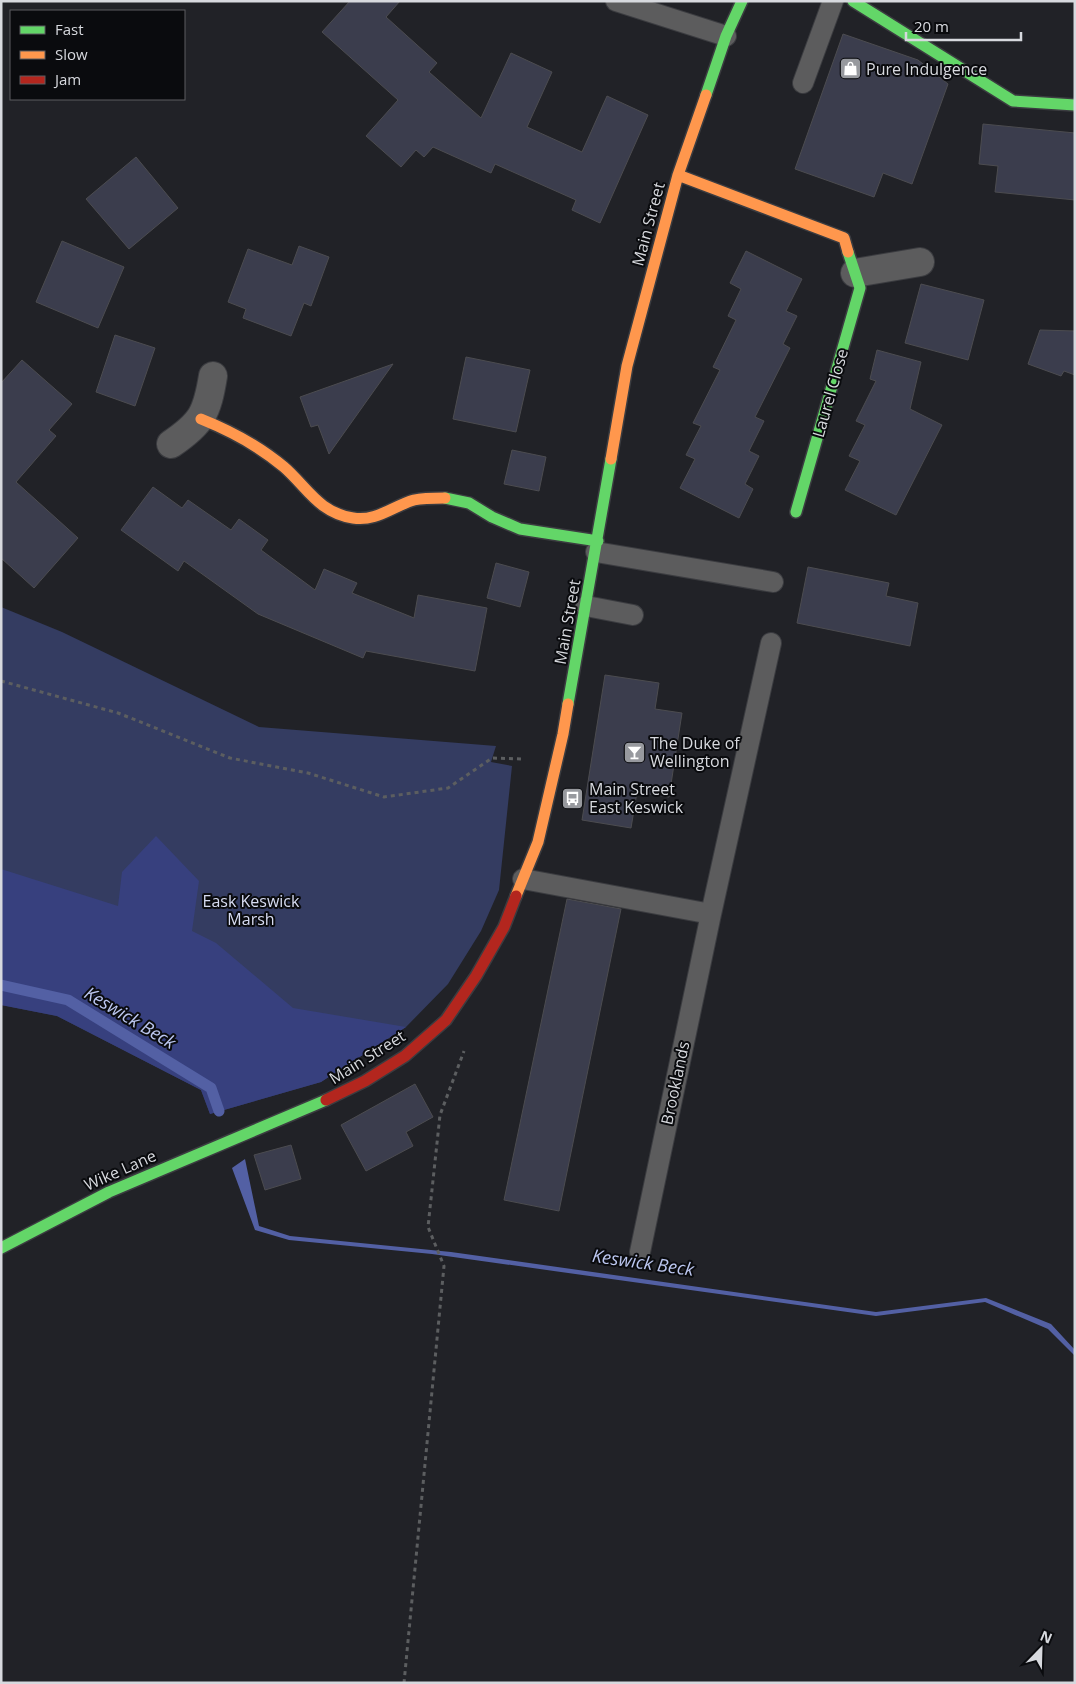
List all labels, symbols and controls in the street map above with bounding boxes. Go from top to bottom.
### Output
legend [10,10,185,100]
scale bar [906,10,1021,42]
text: 20 m [914,16,949,36]
text: Fast [55,19,84,39]
text: Slow [55,44,88,64]
shop icon: Pure Indulgence [838,57,862,81]
place label: Pure Indulgence [866,58,987,80]
text: Jam [53,69,81,89]
street label: Main Street [626,179,670,268]
street label: Laurel Close [807,346,853,440]
street label: Main Street [549,577,585,666]
place label: The Duke of Wellington [650,732,741,772]
bar icon: The Duke of Wellington [622,740,646,764]
place label: Main Street East Keswick [589,778,684,818]
bus stop icon: Main Street East Keswick [561,786,585,810]
park label: Eask Keswick Marsh [203,890,300,930]
water label: Keswick Beck [80,980,182,1054]
street label: Main Street [325,1025,410,1089]
street label: Brooklands [655,1039,695,1127]
street label: Wike Lane [81,1144,159,1196]
water label: Keswick Beck [591,1243,697,1281]
north arrow [1016,1624,1066,1674]
text: N [1037,1626,1055,1648]

